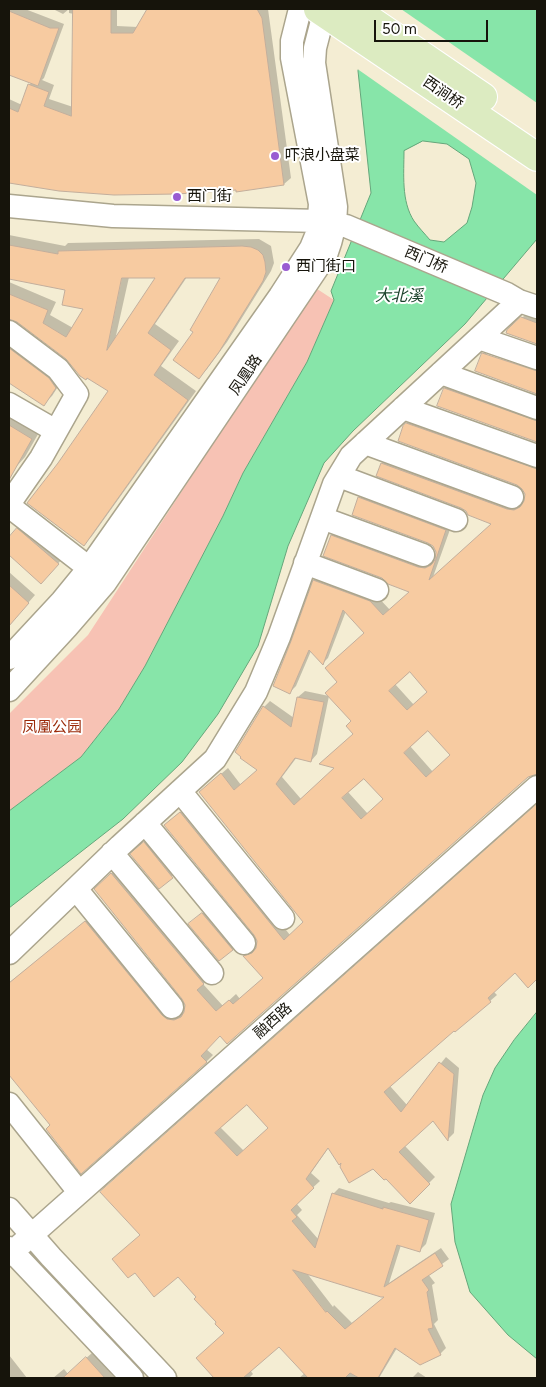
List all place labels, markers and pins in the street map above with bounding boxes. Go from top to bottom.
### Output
place label: 吓浪小盘菜 [285,147,360,165]
marker: 吓浪小盘菜 [269,150,281,162]
place label: 西门街 [187,188,232,206]
marker: 西门街 [171,191,183,203]
place label: 西门街口 [296,258,356,276]
marker: 西门街口 [280,261,292,273]

